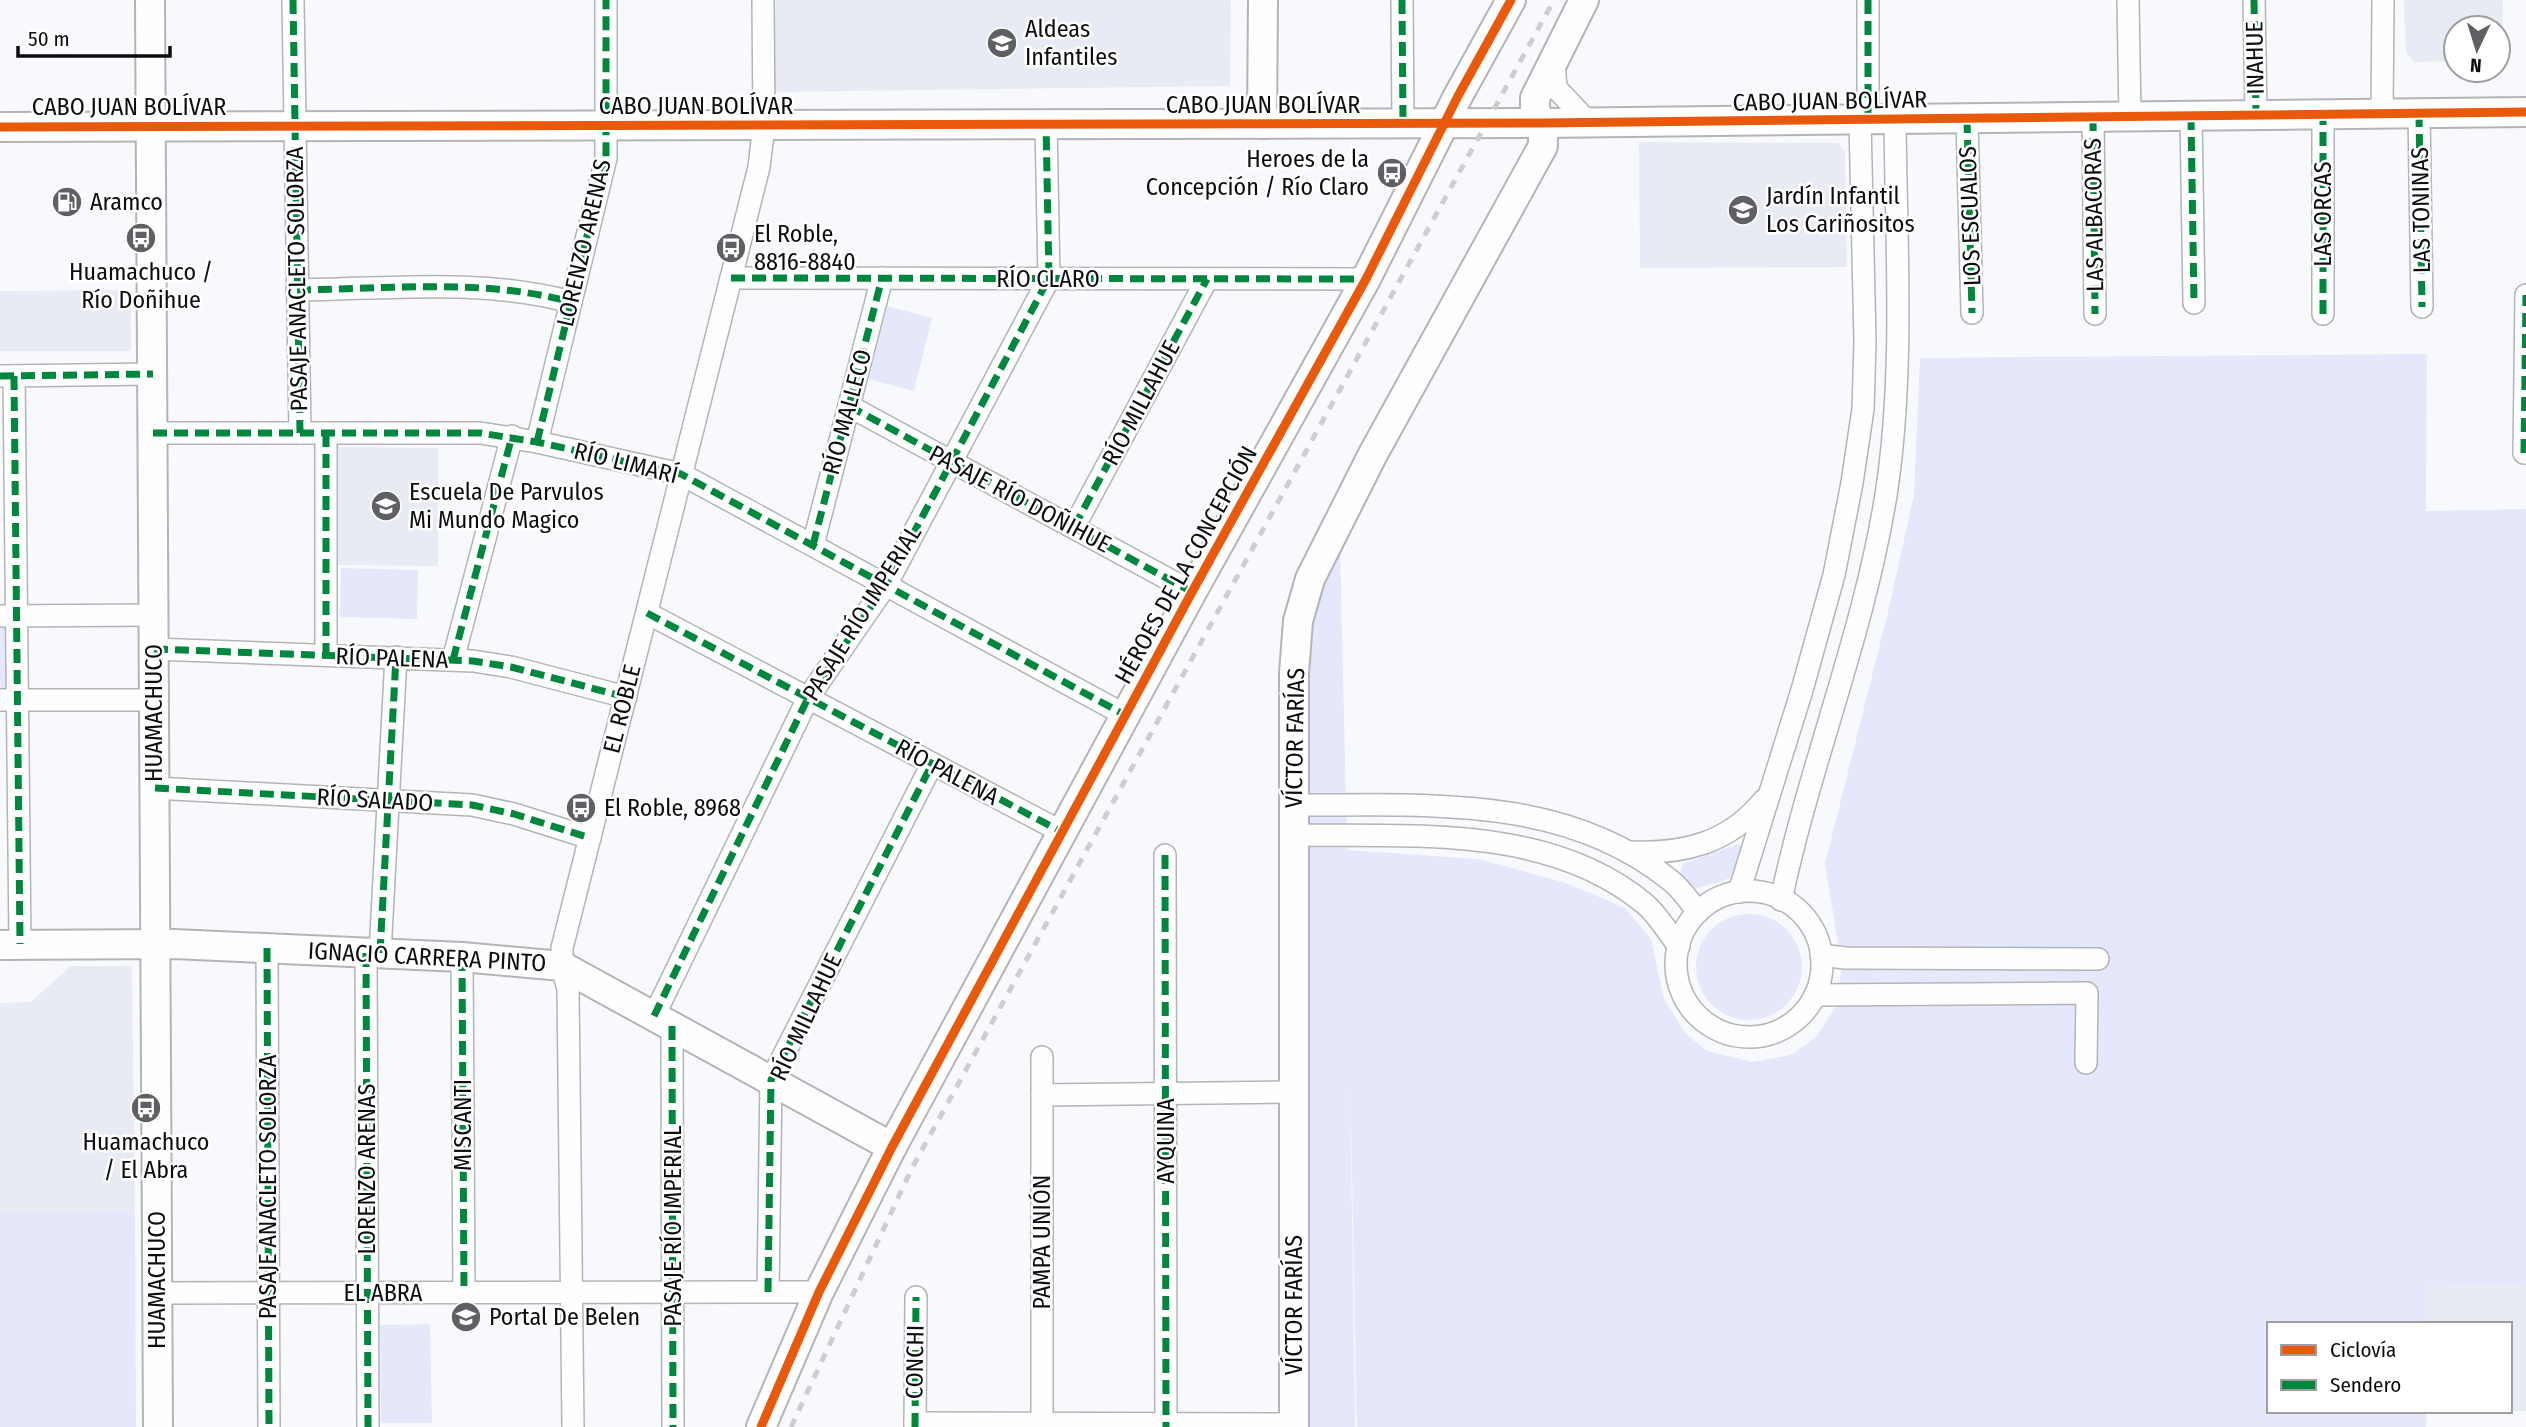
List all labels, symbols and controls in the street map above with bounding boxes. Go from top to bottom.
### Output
scale bar [18,14,170,58]
north arrow [2442,14,2512,84]
place label: Aldeas Infantiles [1025,15,1117,71]
street label: INAHUE [2240,21,2270,95]
text: 50 m [28,26,70,52]
school or university icon: Aldeas Infantiles [985,26,1019,60]
text: N [2469,54,2482,77]
street label: CABO JUAN BOLÍVAR [1732,84,1928,117]
street label: CABO JUAN BOLÍVAR [1166,90,1360,119]
street label: CABO JUAN BOLÍVAR [599,91,793,120]
street label: CABO JUAN BOLÍVAR [32,92,226,121]
street label: LAS ALBACORAS [2079,138,2109,292]
place label: Heroes de la Concepción / Río Claro [1146,145,1369,201]
street label: PASAJE ANACLETO SOLORZA [281,146,313,412]
street label: LOS ESCUALOS [1954,146,1986,286]
street label: LAS TONINAS [2406,147,2436,273]
bus stop icon: Heroes de la Concepción / Río Claro [1375,156,1409,190]
street label: LORENZO ARENAS [551,157,617,329]
street label: LAS ORCAS [2309,161,2337,267]
place label: Jardín Infantil Los Cariñositos [1766,182,1915,238]
fuel station icon: Aramco [50,185,84,219]
place label: Aramco [90,188,163,216]
school or university icon: Jardín Infantil Los Cariñositos [1726,193,1760,227]
place label: El Roble, 8816-8840 [754,220,856,276]
bus stop icon: Huamachuco / Río Doñihue [124,221,158,255]
bus stop icon: El Roble, 8816-8840 [714,231,748,265]
place label: Huamachuco / Río Doñihue [69,258,213,314]
street label: RÍO CLARO [996,264,1100,293]
street label: RÍO MILLAHUE [1096,335,1186,470]
street label: RÍO MALLECO [816,346,877,478]
street label: RÍO LIMARÍ [571,436,681,489]
street label: PASAJE RÍO DOÑIHUE [924,438,1116,559]
street label: HÉROES DE LA CONCEPCIÓN [1108,441,1263,689]
place label: Escuela De Parvulos Mi Mundo Magico [409,478,604,534]
school or university icon: Escuela De Parvulos Mi Mundo Magico [369,489,403,523]
street label: PASAJE RÍO IMPERIAL [796,519,927,706]
street label: RÍO PALENA [335,641,449,674]
street label: HUAMACHUCO [140,644,168,782]
street label: EL ROBLE [597,662,647,756]
street label: VÍCTOR FARÍAS [1279,668,1310,808]
street label: RÍO PALENA [891,732,1004,811]
street label: RÍO SALADO [316,782,434,817]
bus stop icon: El Roble, 8968 [564,791,598,825]
place label: El Roble, 8968 [604,794,741,822]
street label: IGNACIO CARRERA PINTO [307,937,547,977]
street label: RÍO MILLAHUE [763,948,848,1085]
street label: PASAJE ANACLETO SOLORZA [254,1054,282,1319]
street label: MISCANTI [449,1079,477,1171]
street label: LORENZO ARENAS [353,1083,381,1255]
bus stop icon: Huamachuco / El Abra [129,1091,163,1125]
street label: AYQUINA [1152,1098,1180,1184]
street label: PASAJE RÍO IMPERIAL [658,1125,687,1327]
place label: Huamachuco / El Abra [83,1128,209,1184]
street label: PAMPA UNIÓN [1028,1175,1056,1309]
street label: HUAMACHUCO [143,1211,171,1349]
street label: VÍCTOR FARÍAS [1279,1235,1308,1375]
street label: EL ABRA [344,1279,423,1307]
school or university icon: Portal De Belen [449,1300,483,1334]
place label: Portal De Belen [489,1303,640,1331]
legend [2267,1322,2512,1413]
street label: CONCHI [900,1325,930,1399]
text: Ciclovía [2330,1337,2396,1363]
text: Sendero [2330,1372,2401,1398]

